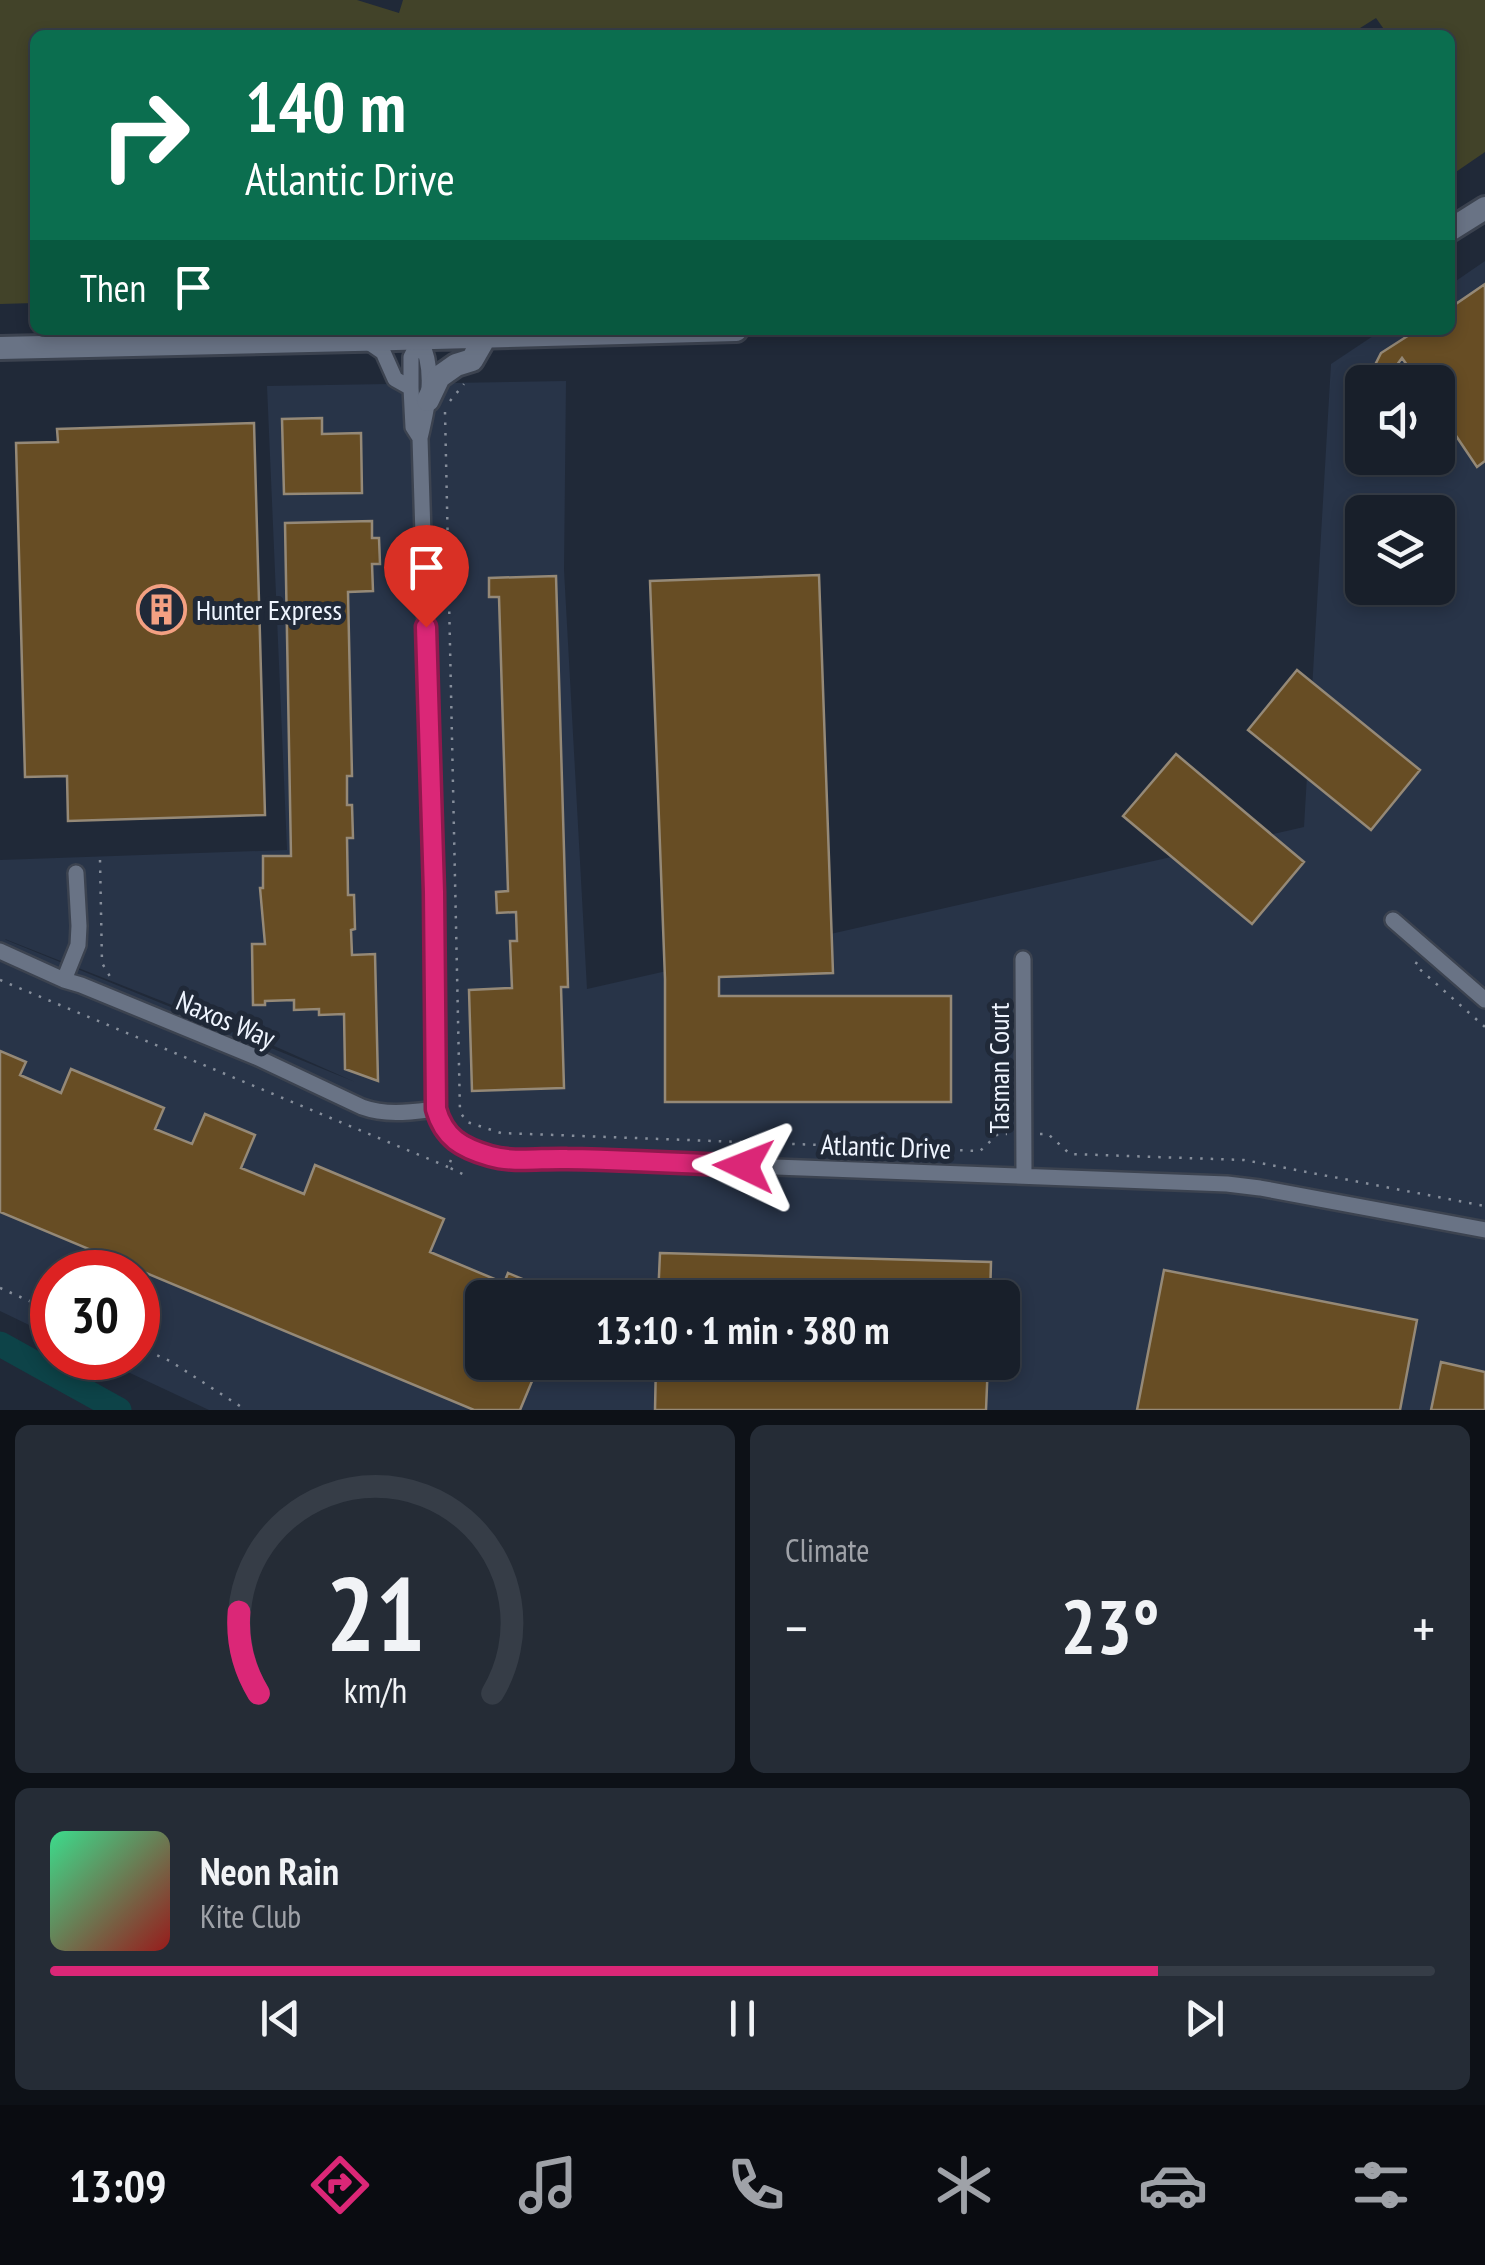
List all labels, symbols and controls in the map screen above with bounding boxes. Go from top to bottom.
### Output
text: 140 m [245,61,406,151]
icon: right [80,70,210,200]
text: Atlantic Drive [245,149,455,207]
icon: arrive [166,260,221,315]
text: Then [80,263,146,312]
map controls [1345,365,1455,605]
button: sound [1345,365,1455,475]
button: layers [1345,495,1455,605]
pin [384,525,469,628]
icon: arrive [399,540,454,595]
building icon: Hunter Express [135,583,187,635]
place label: Hunter Express [196,591,342,628]
street label: Naxos Way [171,982,281,1057]
street label: Tasman Court [980,1002,1017,1133]
position arrow [692,1114,796,1218]
street label: Atlantic Drive [820,1125,952,1167]
speed limit sign: 30 [30,1250,160,1380]
text: 13:10 · 1 min · 380 m [596,1305,889,1354]
text: Climate [785,1529,869,1571]
text: 21 [325,1545,425,1680]
text: 23° [1060,1578,1160,1675]
text: − [785,1592,808,1663]
text: + [1412,1592,1435,1663]
text: km/h [343,1667,407,1713]
text: Neon Rain [200,1846,339,1895]
text: Kite Club [200,1895,301,1937]
icon: previous [253,1991,308,2046]
icon: pause [715,1991,770,2046]
icon: next [1177,1991,1232,2046]
icon: directions [305,2150,375,2220]
icon: music [513,2150,583,2220]
icon: phone [721,2150,791,2220]
icon: climate [929,2150,999,2220]
icon: car [1138,2150,1208,2220]
icon: filters [1346,2150,1416,2220]
text: 13:09 [69,2156,166,2214]

